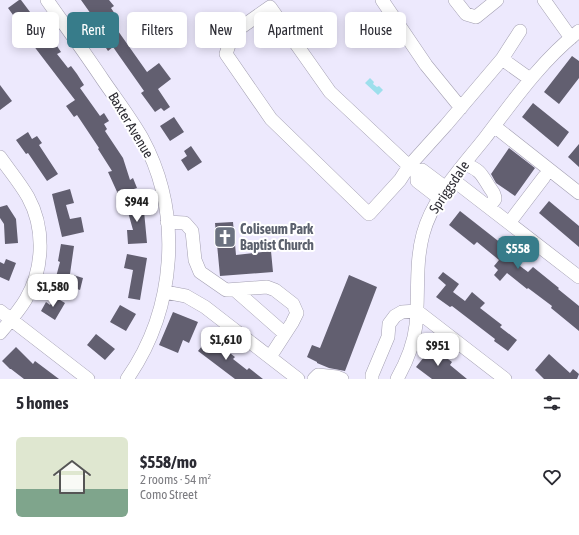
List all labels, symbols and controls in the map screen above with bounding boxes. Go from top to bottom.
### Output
chip: Buy [12,12,59,48]
chip: Rent [67,12,119,48]
chip: Filters [127,12,187,48]
chip: New [195,12,246,48]
chip: Apartment [254,12,337,48]
chip: House [345,12,406,48]
street label: Baxter Avenue [105,89,157,161]
street label: Spriggsdale [426,158,472,216]
pin: $944 [113,189,161,223]
text: $944 [125,194,149,209]
place label: Coliseum Park Baptist Church [240,221,314,253]
church icon: Coliseum Park Baptist Church [212,224,238,250]
pin: $558 [494,236,542,270]
text: $558 [506,241,530,256]
pin: $1,580 [20,274,86,308]
text: $1,580 [37,279,69,294]
pin: $1,610 [193,327,259,361]
text: $1,610 [210,332,242,347]
pin: $951 [414,333,462,367]
text: $951 [426,338,450,353]
icon: filters [541,392,563,414]
text: 5 homes [16,393,69,413]
text: $558/mo [140,452,197,472]
icon: home [48,453,96,501]
icon: heart [541,466,563,488]
text: 2 rooms · 54 m² [140,472,211,487]
text: Como Street [140,487,198,502]

